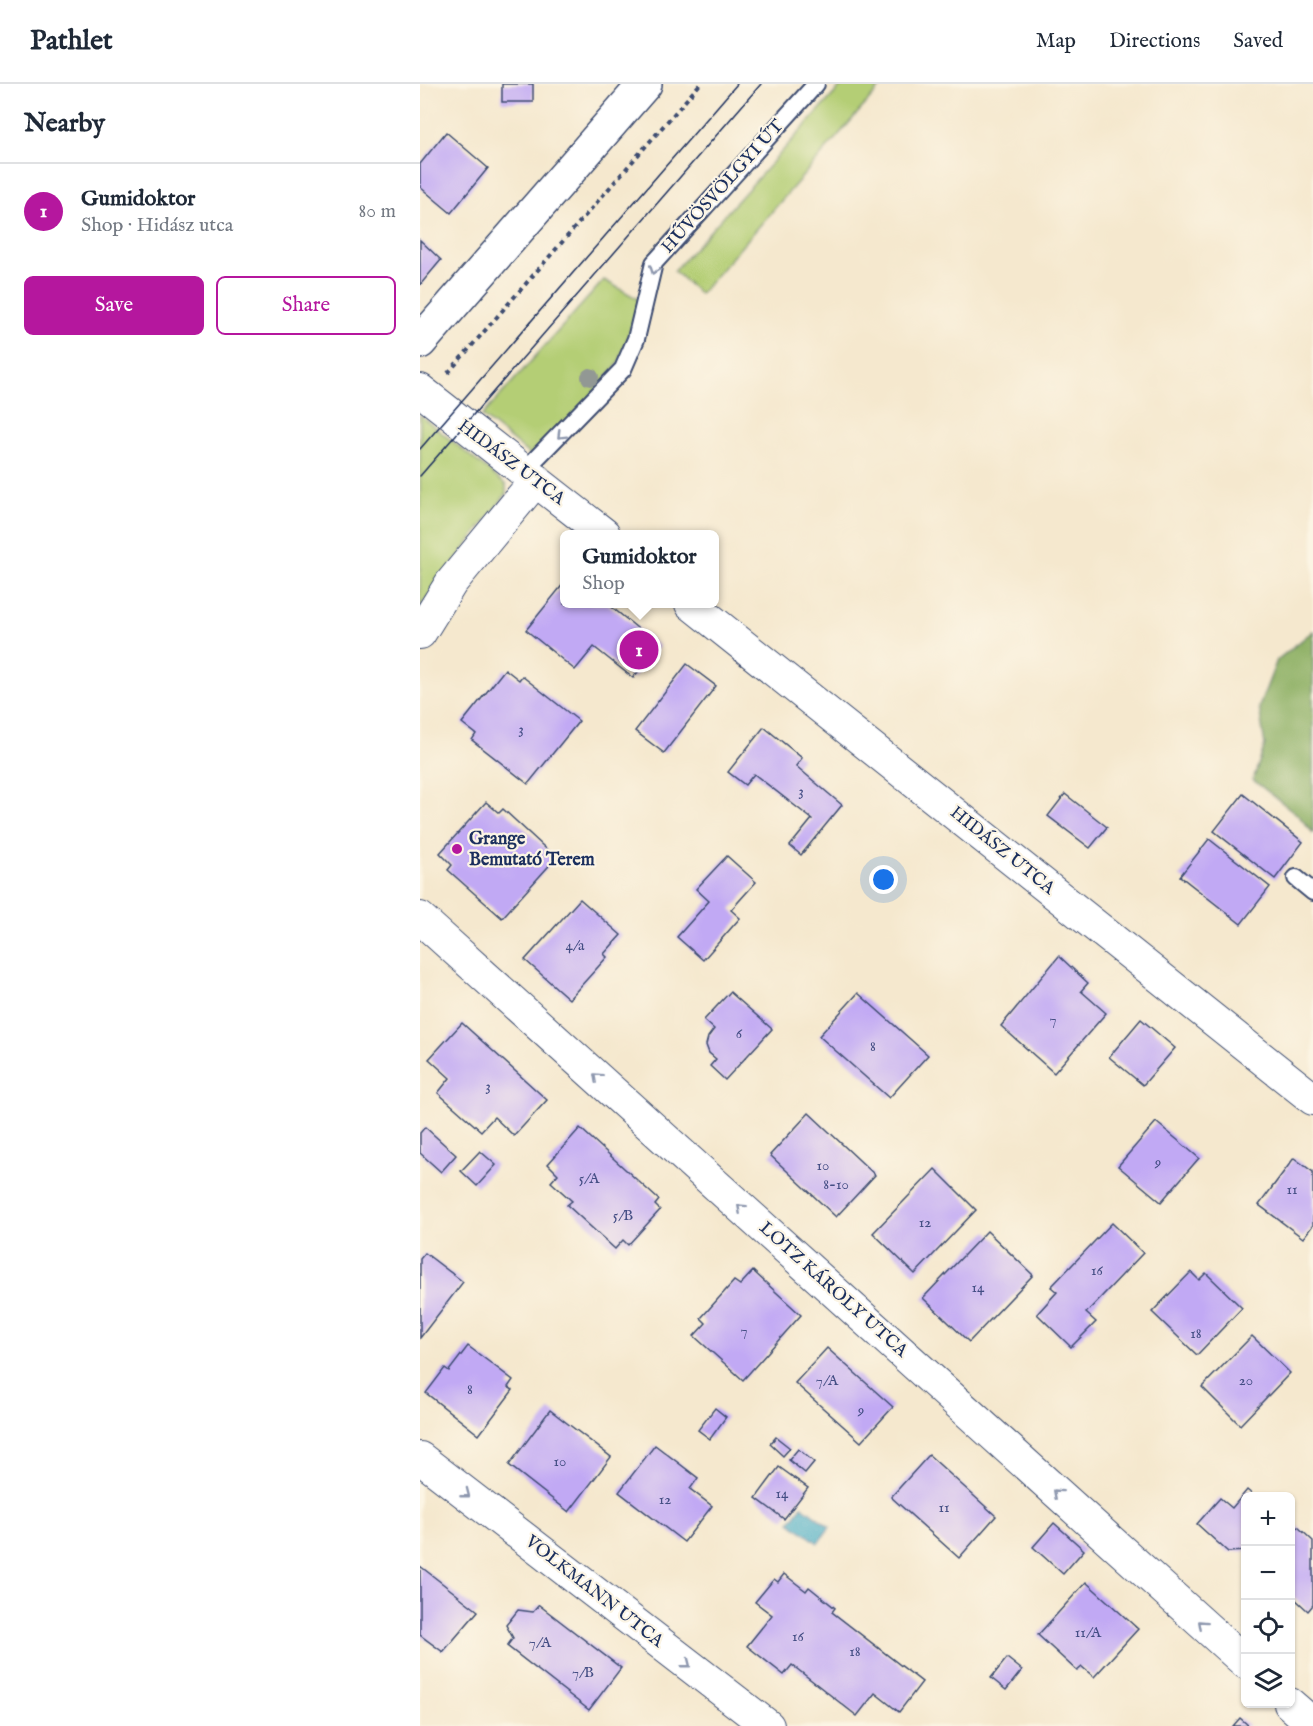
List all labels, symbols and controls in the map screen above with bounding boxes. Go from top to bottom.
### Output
text: Pathlet [30,24,113,59]
text: Map [1036,28,1076,55]
text: Directions [1109,28,1200,55]
text: Saved [1233,28,1283,55]
text: Nearby [24,107,105,140]
street label: HŰVÖSVÖLGYI ÚT [656,115,789,259]
text: Gumidoktor [81,185,195,213]
text: 1 [40,199,47,224]
text: 80 m [359,199,396,224]
text: Shop · Hidász utca [81,213,233,238]
one-way arrow [648,264,661,275]
button: Save [24,276,204,335]
button: Share [216,276,396,335]
street label: HIDÁSZ UTCA [453,413,571,511]
one-way arrow [557,427,568,438]
popup [560,530,719,608]
text: Gumidoktor [582,543,697,571]
text: Shop [582,571,625,596]
pin: 1 [620,628,658,672]
house number: 3 [518,720,524,739]
house number: 3 [798,782,804,801]
street label: HIDÁSZ UTCA [945,800,1061,901]
place label: Grange Bemutató Terem [469,828,595,872]
marker: Grange Bemutató Terem [450,842,464,856]
your location [869,865,898,894]
house number: 4/a [566,936,585,955]
house number: 7 [1049,1010,1057,1029]
house number: 6 [736,1024,743,1043]
house number: 8 [870,1037,876,1056]
one-way arrow [593,1073,603,1084]
house number: 3 [485,1077,491,1096]
house number: 9 [1154,1153,1161,1172]
house number: 10 [817,1156,829,1175]
house number: 5/A [579,1169,600,1188]
house number: 8-10 [823,1175,849,1194]
house number: 11 [1286,1180,1298,1199]
one-way arrow [738,1204,748,1215]
house number: 5/B [613,1206,633,1225]
house number: 12 [919,1213,931,1232]
street label: LOTZ KÁROLY UTCA [754,1216,914,1364]
house number: 16 [1091,1261,1104,1280]
house number: 14 [972,1278,985,1297]
house number: 7 [740,1321,748,1340]
house number: 18 [1190,1324,1202,1343]
house number: 7/A [816,1371,839,1390]
house number: 20 [1239,1371,1253,1390]
house number: 8 [467,1380,473,1399]
house number: 9 [857,1401,864,1420]
house number: 10 [554,1452,566,1471]
house number: 14 [776,1484,789,1503]
one-way arrow [460,1487,471,1498]
house number: 12 [659,1490,671,1509]
one-way arrow [1054,1490,1065,1501]
map controls [1241,1492,1295,1708]
button: + [1241,1492,1295,1546]
house number: 11 [938,1498,950,1517]
street label: VOLKMANN UTCA [519,1530,669,1654]
button: − [1241,1546,1295,1600]
button: locate [1241,1600,1295,1654]
one-way arrow [1198,1620,1209,1631]
house number: 11/A [1075,1623,1102,1642]
house number: 16 [792,1627,805,1646]
house number: 7/A [529,1633,552,1652]
house number: 18 [849,1642,861,1661]
button: layers [1241,1654,1295,1708]
one-way arrow [681,1657,692,1668]
house number: 7/B [572,1663,594,1682]

